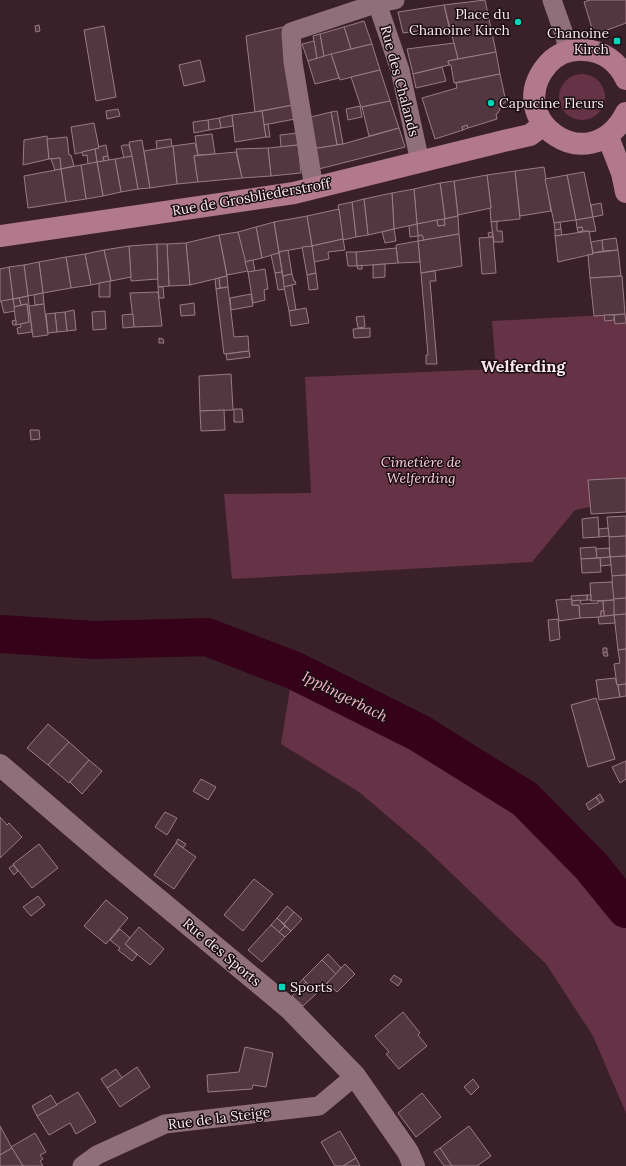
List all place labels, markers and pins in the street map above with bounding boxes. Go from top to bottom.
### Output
place label: Place du Chanoine Kirch [409,5,510,39]
marker: Place du Chanoine Kirch [513,17,523,27]
place label: Chanoine Kirch [547,24,609,58]
marker: Chanoine Kirch [612,36,622,46]
place label: Capucine Fleurs [499,94,604,112]
marker: Capucine Fleurs [486,98,496,108]
place label: Sports [290,978,332,996]
marker: Sports [277,982,287,992]

